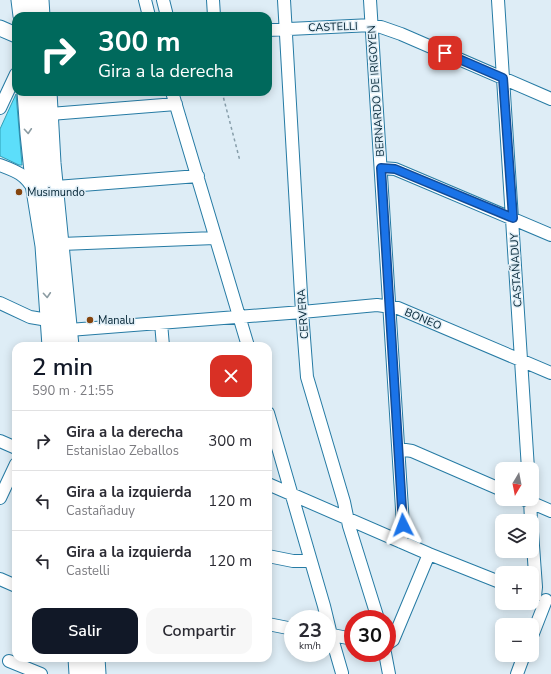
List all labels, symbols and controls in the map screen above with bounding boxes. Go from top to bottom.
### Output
street label: CASTELLI [308,19,358,35]
text: 300 m [98,23,181,61]
street label: BERNARDO DE IRIGOYEN [364,25,388,157]
icon: right [32,28,84,80]
pin [428,36,462,70]
icon: arrive [434,42,456,64]
text: Gira a la derecha [98,59,234,83]
one-way arrow [23,128,32,134]
place label: Musimundo [27,185,85,200]
marker: Musimundo [14,187,24,197]
street label: CASTAÑADUY [507,232,525,308]
street label: CERVERA [294,288,312,340]
one-way arrow [42,292,51,298]
street label: BONEO [402,305,444,333]
place label: Manalu [98,313,135,328]
marker: Manalu [85,315,95,325]
text: 2 min [32,351,93,383]
button: close [210,355,252,397]
text: 590 m · 21:55 [32,382,114,400]
text: Gira a la derecha [66,422,183,442]
icon: right [32,430,54,452]
text: 300 m [208,431,252,451]
text: Estanislao Zeballos [66,442,179,460]
north arrow [495,462,539,506]
map controls [495,462,539,662]
text: Gira a la izquierda [66,482,192,502]
icon: left [32,490,54,512]
text: 120 m [208,491,252,511]
text: Castañaduy [66,502,135,520]
position arrow [382,504,424,546]
button: layers [495,514,539,558]
text: Gira a la izquierda [66,542,192,562]
icon: left [32,550,54,572]
text: 120 m [208,551,252,571]
text: Castelli [66,562,110,580]
button: + [495,566,539,610]
button: Salir [32,608,138,654]
button: Compartir [146,608,252,654]
speed limit sign: 30 [344,610,396,662]
text: 23 [298,617,322,644]
button: − [495,618,539,662]
text: km/h [299,639,321,653]

